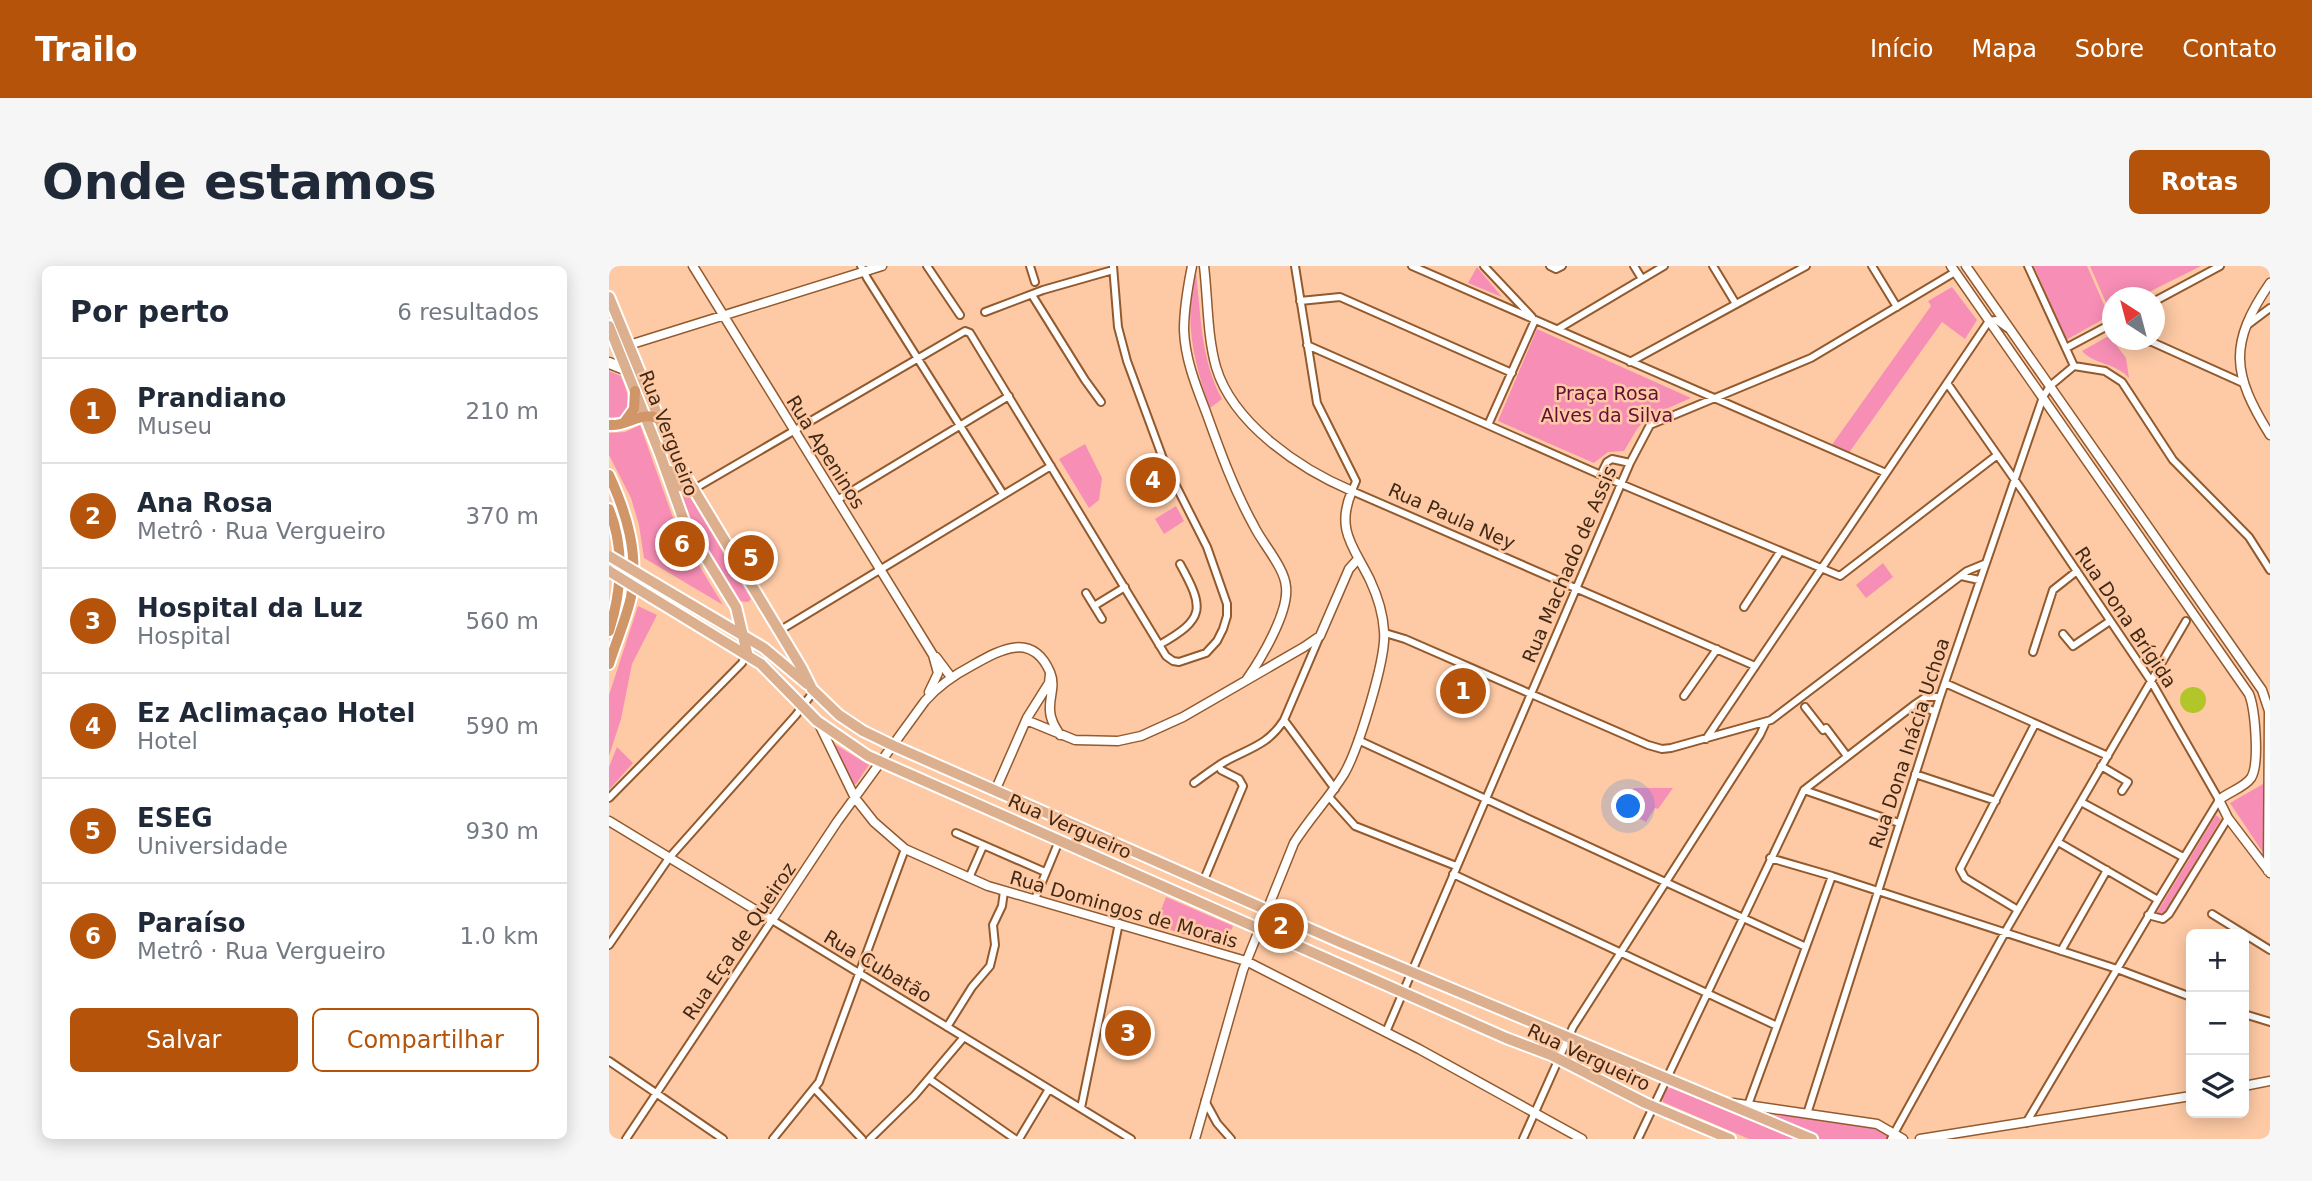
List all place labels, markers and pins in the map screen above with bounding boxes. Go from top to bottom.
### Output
pin: 4 [1130,454,1176,506]
pin: 6 [659,518,705,570]
pin: 5 [728,532,774,584]
pin: 1 [1440,665,1486,717]
pin: 2 [1258,900,1304,952]
pin: 3 [1105,1007,1151,1059]

